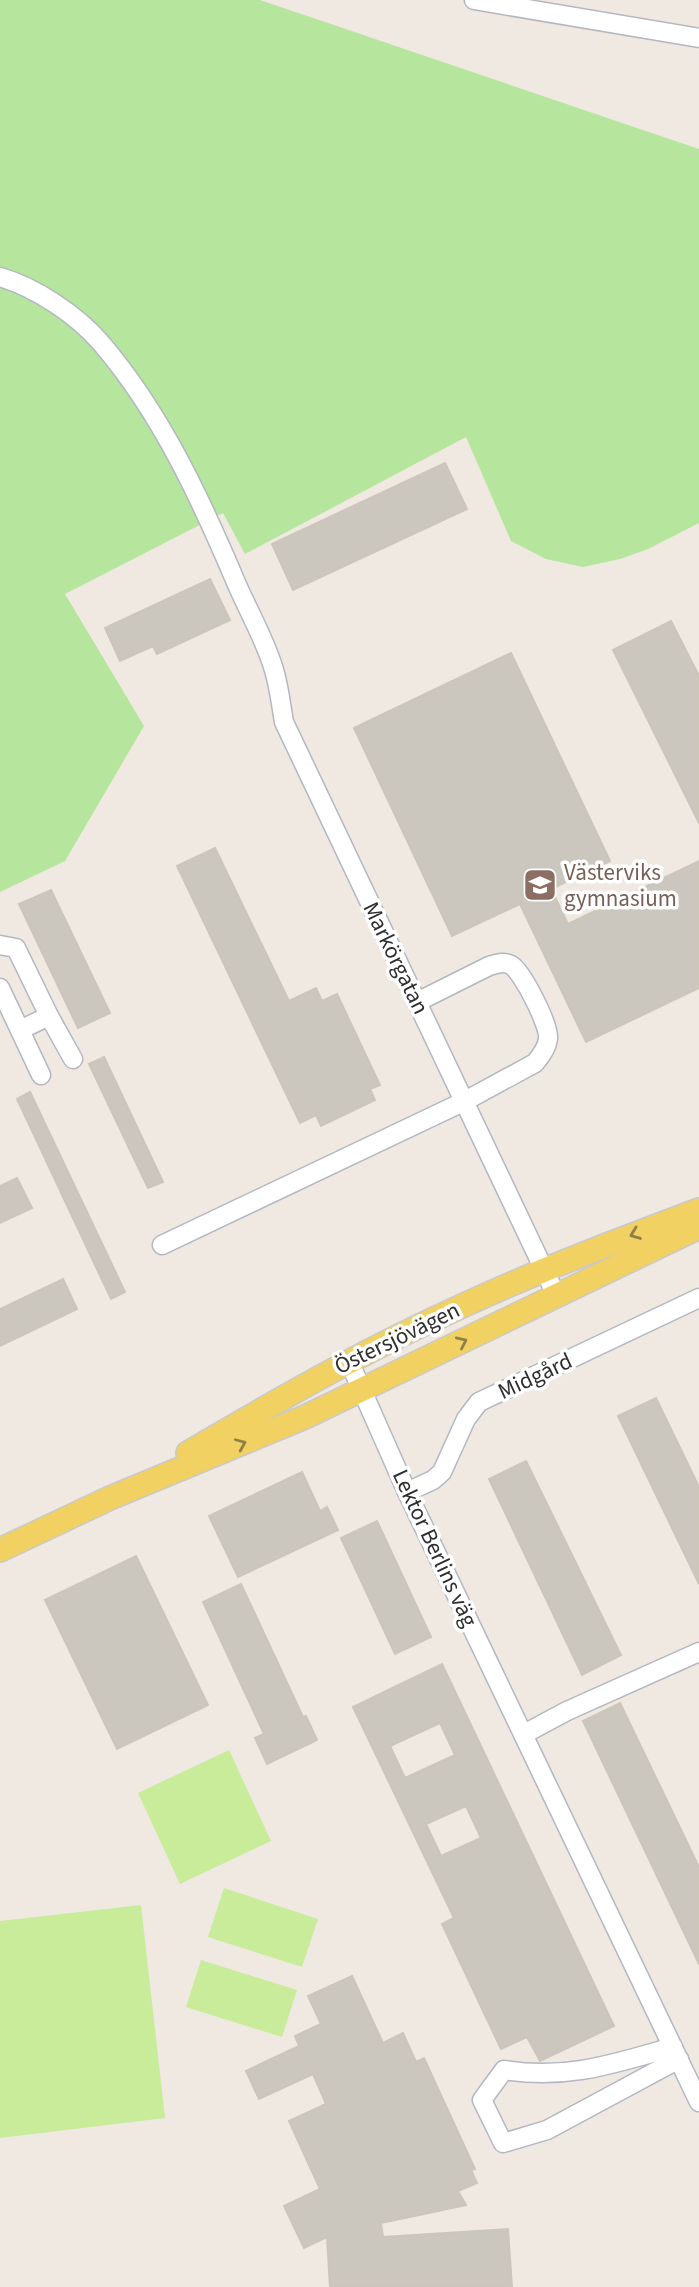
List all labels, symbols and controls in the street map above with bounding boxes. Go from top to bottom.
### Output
place label: Västerviks gymnasium [564,856,677,915]
school or university icon: Västerviks gymnasium [521,866,559,904]
street label: Markörgatan [355,896,437,1020]
one-way arrow [630,1226,642,1240]
street label: Östersjövägen [329,1293,465,1383]
one-way arrow [455,1336,467,1350]
street label: Midgård [492,1344,578,1408]
one-way arrow [234,1438,246,1452]
street label: Lektor Berlins väg [384,1464,486,1633]

